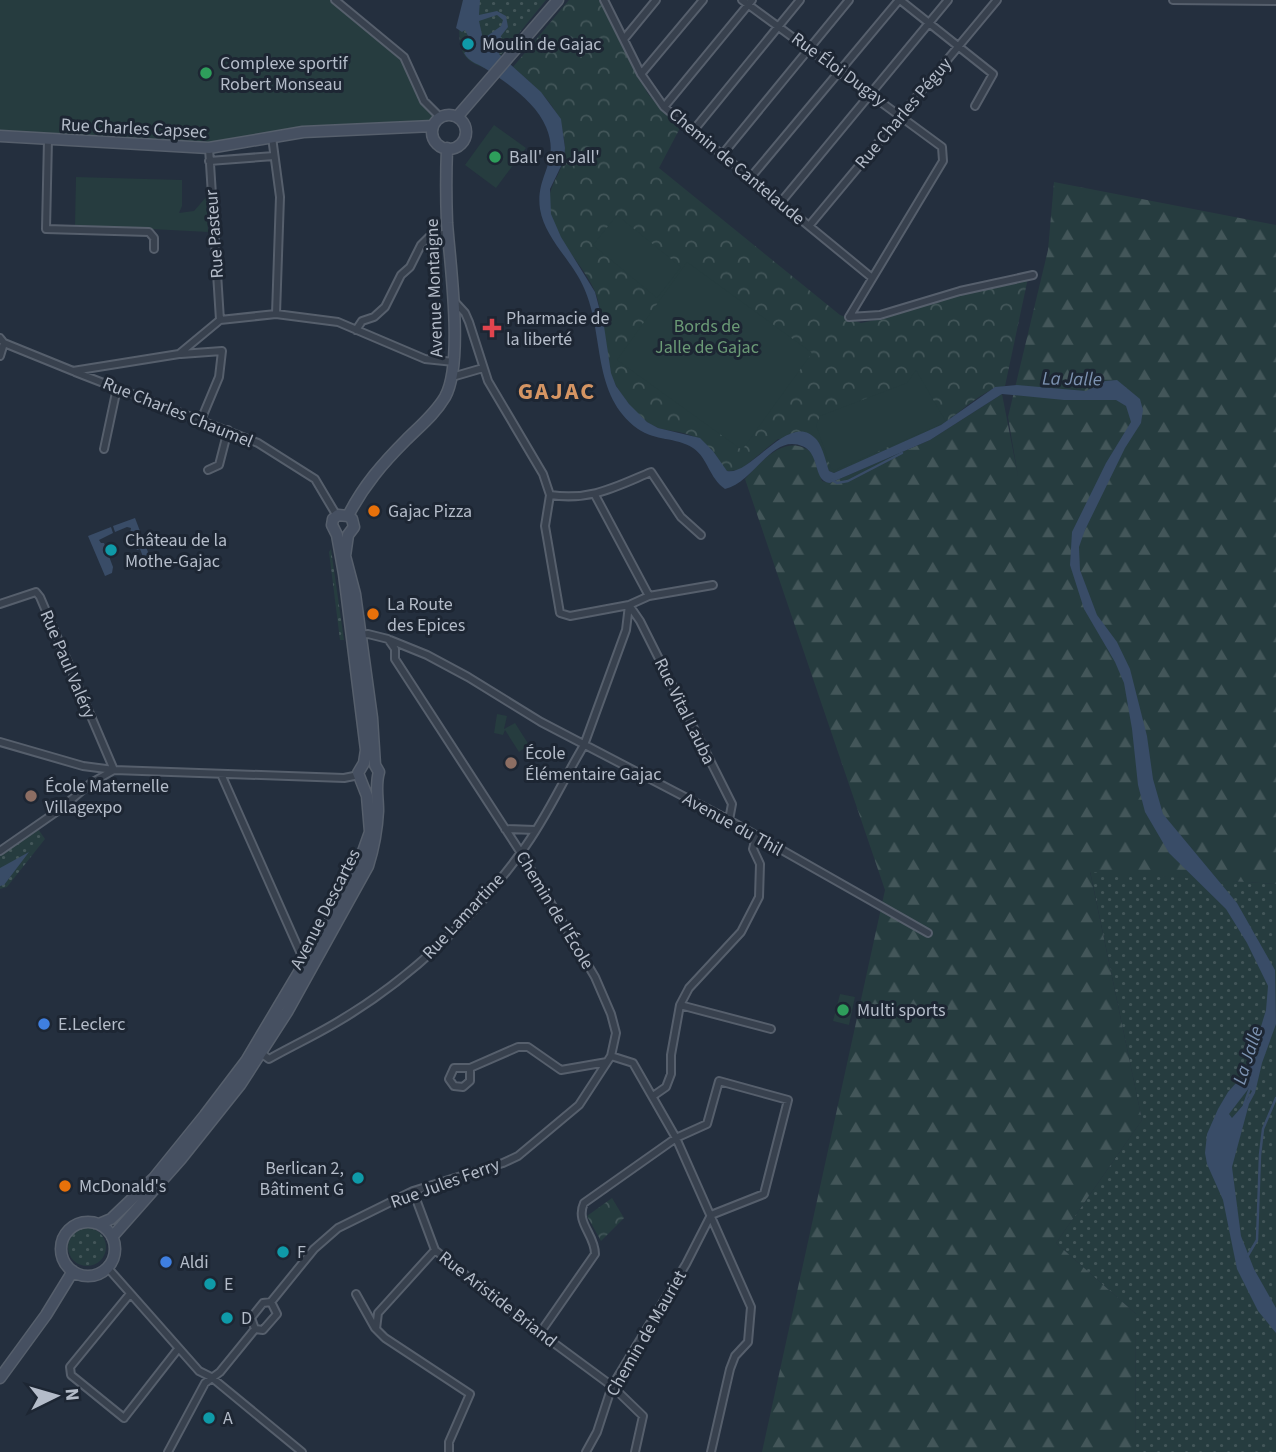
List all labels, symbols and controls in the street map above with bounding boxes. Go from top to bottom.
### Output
street label: Rue Éloi Dugay [786,27,892,113]
place label: Moulin de Gajac [482,32,602,57]
marker: Moulin de Gajac [460,36,476,52]
place label: Complexe sportif Robert Monseau [220,51,349,97]
street label: Rue Charles Péguy [849,52,958,174]
marker: Complexe sportif Robert Monseau [198,65,214,81]
street label: Chemin de Cantelaude [663,102,810,231]
street label: Rue Charles Capsec [60,112,208,145]
place label: Ball' en Jall' [509,145,600,170]
marker: Ball' en Jall' [487,149,503,165]
street label: Rue Pasteur [199,188,230,279]
street label: Avenue Montaigne [420,218,449,358]
place label: Pharmacie de la liberté [506,306,609,352]
park label: Bords de Jalle de Gajac [655,314,759,360]
marker: Pharmacie de la liberté [484,320,500,336]
water label: La Jalle [1042,365,1102,394]
street label: Rue Charles Chaumel [99,371,257,454]
district label: GAJAC [518,374,596,409]
place label: Gajac Pizza [388,499,472,524]
marker: Gajac Pizza [366,503,382,519]
place label: Château de la Mothe-Gajac [125,528,227,574]
marker: Château de la Mothe-Gajac [103,542,119,558]
place label: La Route des Epices [387,592,465,638]
street label: Rue Paul Valéry [33,606,102,723]
marker: La Route des Epices [365,606,381,622]
street label: Rue Vital Lauba [648,654,721,769]
place label: École Élémentaire Gajac [525,741,661,787]
marker: École Élémentaire Gajac [503,755,519,771]
place label: École Maternelle Villagexpo [45,774,169,820]
street label: Avenue du Thil [678,787,787,862]
marker: École Maternelle Villagexpo [23,788,39,804]
street label: Avenue Descartes [284,845,367,974]
street label: Chemin de l'École [509,846,600,974]
street label: Rue Lamartine [417,868,510,965]
place label: Multi sports [857,998,946,1023]
marker: Multi sports [835,1002,851,1018]
place label: E.Leclerc [58,1012,125,1037]
marker: E.Leclerc [36,1016,52,1032]
water label: La Jalle [1226,1023,1271,1088]
street label: Rue Jules Ferry [387,1152,504,1215]
place label: Berlican 2, Bâtiment G [260,1156,344,1202]
marker: Berlican 2, Bâtiment G [350,1170,366,1186]
place label: McDonald's [79,1174,166,1199]
marker: McDonald's [57,1178,73,1194]
place label: F [297,1240,306,1265]
marker: F [275,1244,291,1260]
street label: Rue Aristide Briand [433,1245,562,1353]
place label: Aldi [180,1250,209,1275]
marker: Aldi [158,1254,174,1270]
street label: Chemin de Mauriet [600,1266,693,1401]
place label: E [224,1272,234,1297]
marker: E [202,1276,218,1292]
place label: D [241,1306,252,1331]
marker: D [219,1310,235,1326]
north arrow [21,1361,91,1431]
text: N [57,1387,85,1402]
place label: A [223,1406,233,1431]
marker: A [201,1410,217,1426]

